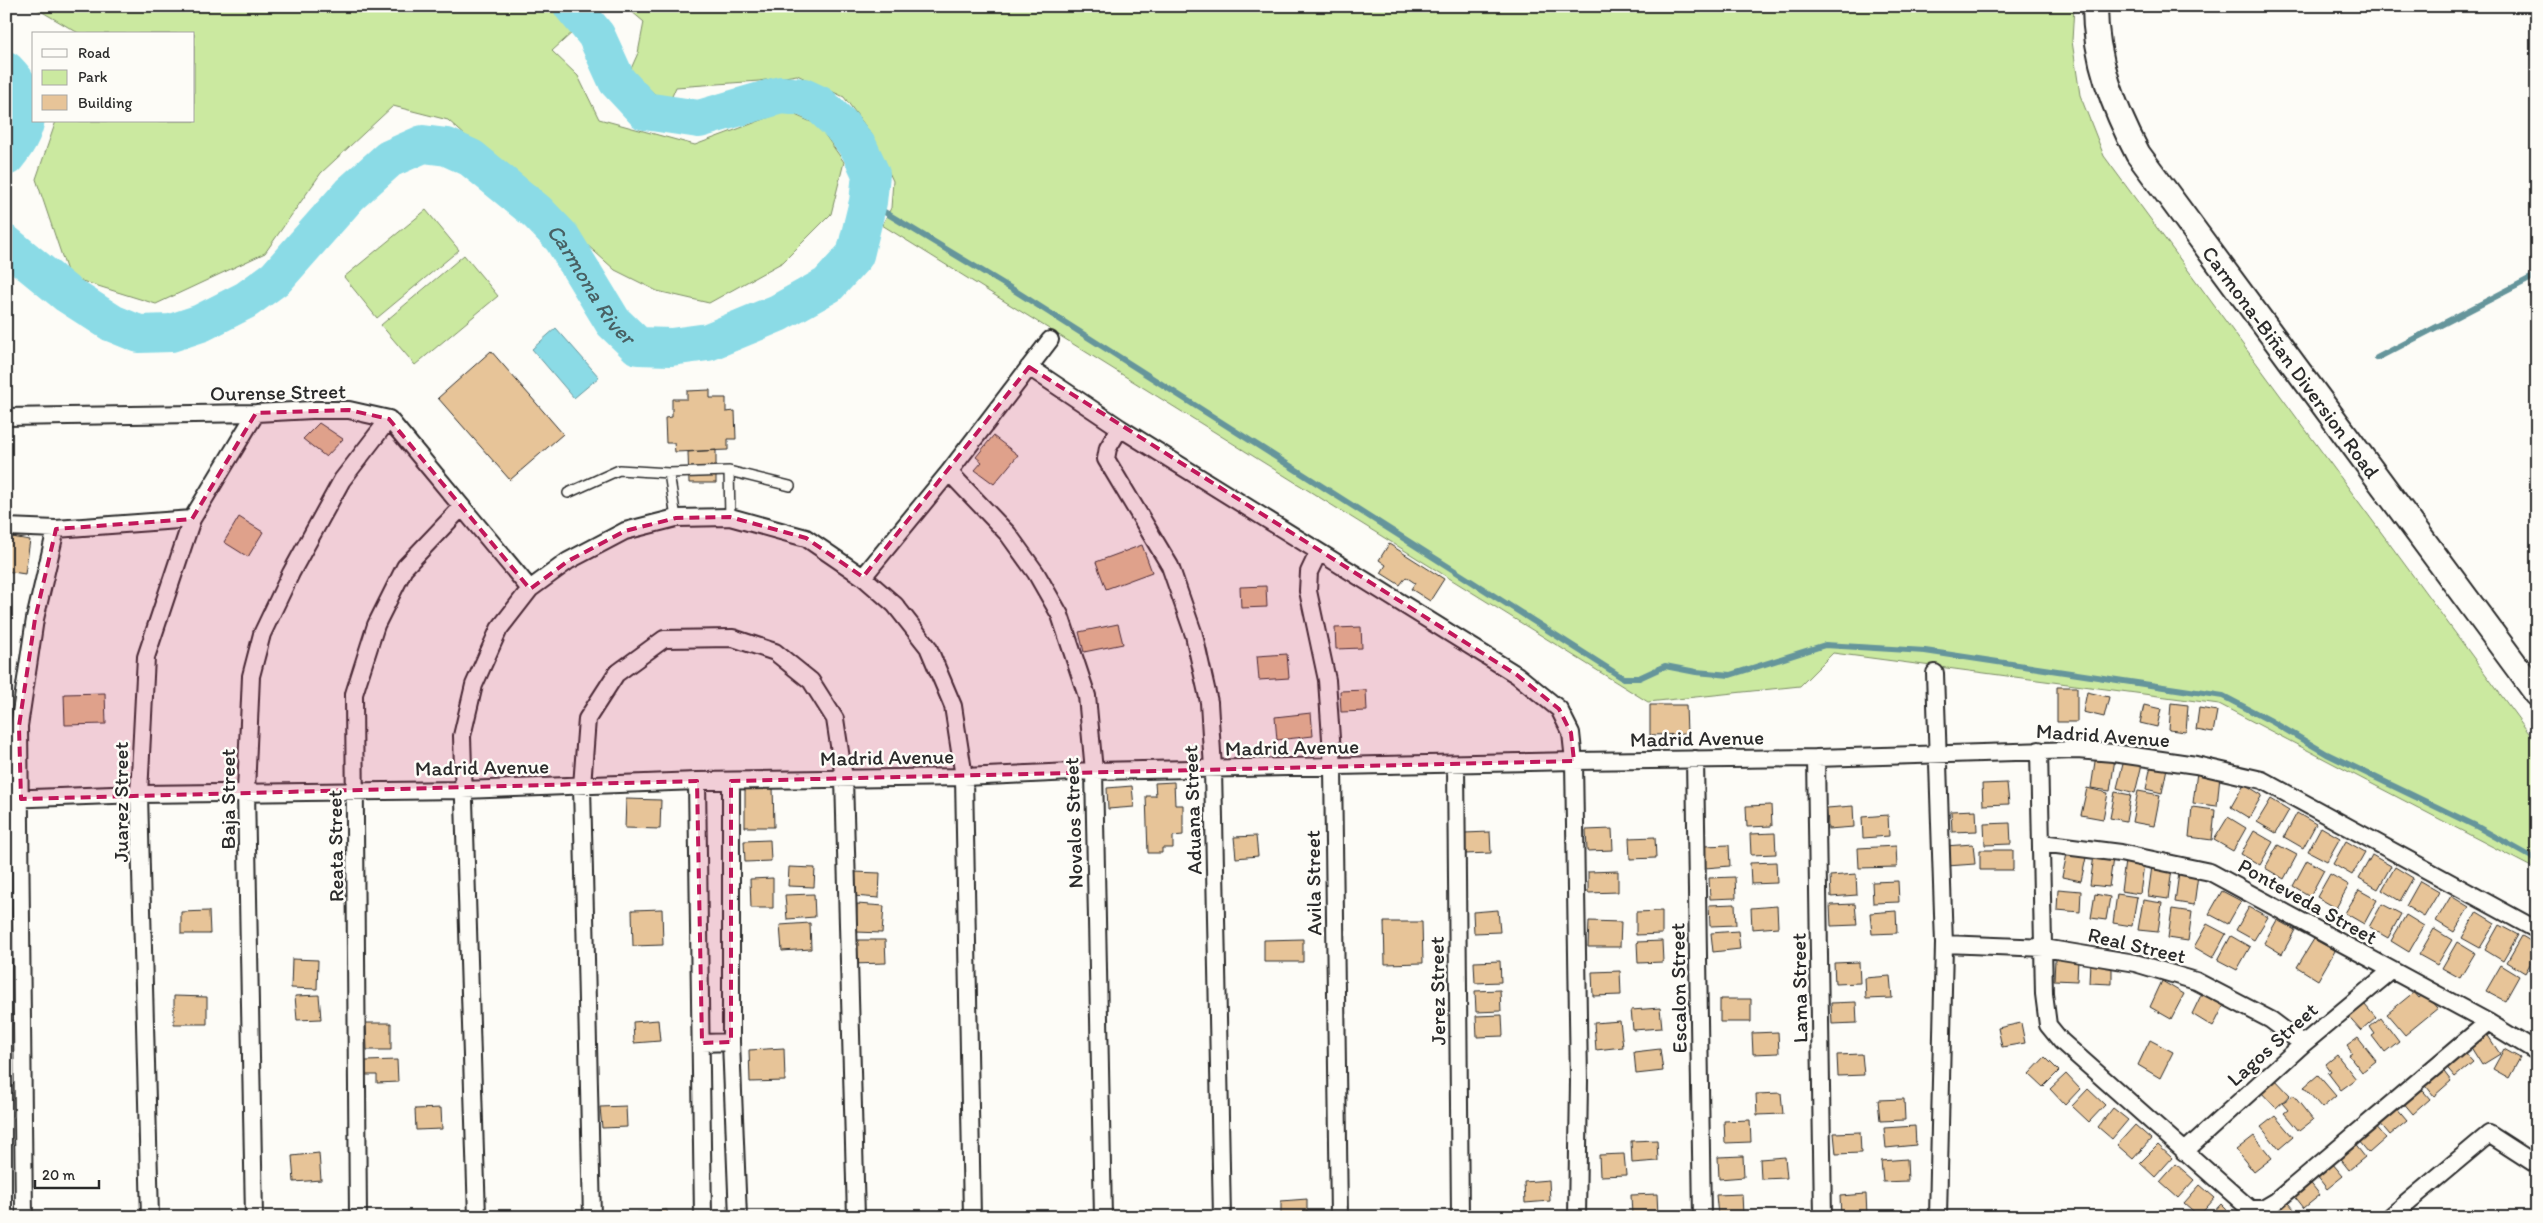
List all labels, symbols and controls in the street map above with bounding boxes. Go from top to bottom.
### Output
legend [32,32,195,122]
text: Road [78,44,111,62]
text: Park [78,68,108,86]
text: Building [78,94,132,112]
water label: Carmona River [542,218,643,352]
street label: Carmona-Biñan Diversion Road [2197,241,2386,483]
street label: Ourense Street [210,378,346,406]
street label: Madrid Avenue [2035,718,2171,752]
street label: Madrid Avenue [1630,724,1764,752]
street label: Madrid Avenue [1225,733,1359,761]
street label: Juarez Street [108,742,133,862]
street label: Madrid Avenue [820,743,954,771]
street label: Aduana Street [1177,745,1207,875]
street label: Baja Street [215,749,240,849]
street label: Madrid Avenue [415,753,549,781]
street label: Novalos Street [1058,757,1088,889]
street label: Reata Street [322,790,348,902]
street label: Avila Street [1300,830,1326,936]
street label: Ponteveda Street [2234,853,2382,950]
street label: Escalon Street [1664,922,1692,1054]
street label: Real Street [2086,922,2188,968]
street label: Lama Street [1786,933,1812,1043]
street label: Jerez Street [1424,936,1450,1046]
street label: Lagos Street [2222,997,2322,1091]
scale bar [35,1158,99,1190]
text: 20 m [42,1166,76,1184]

